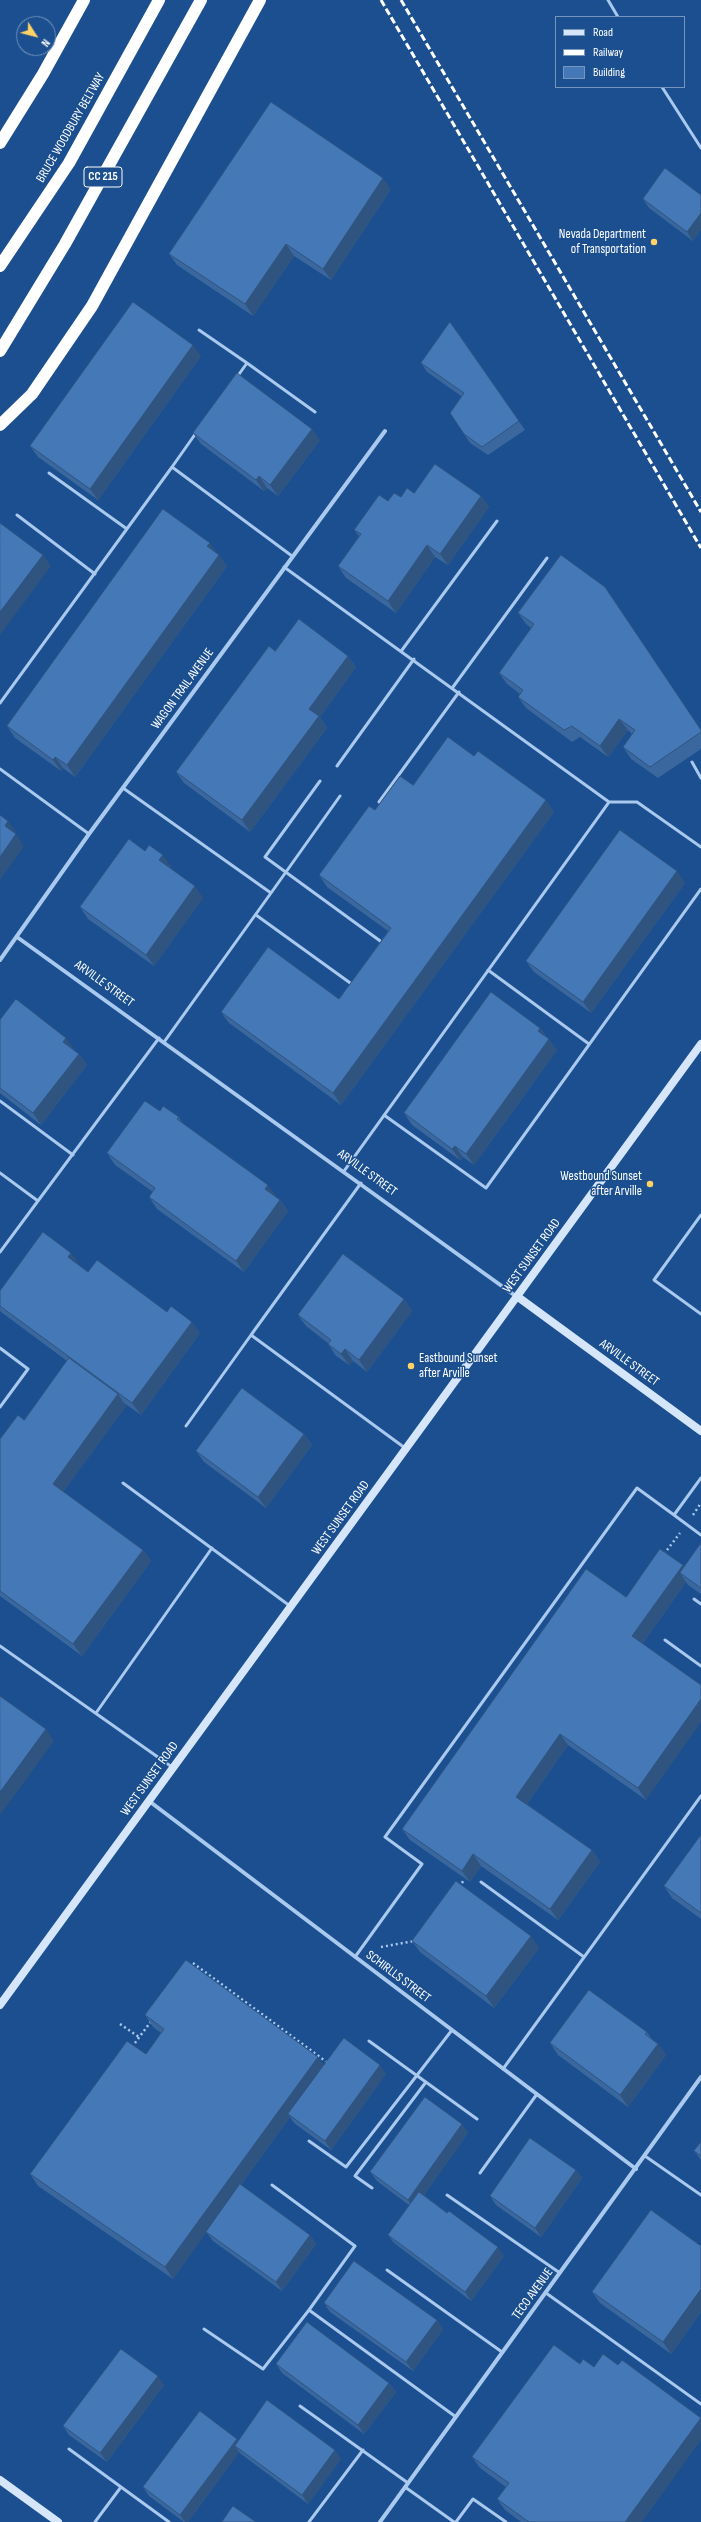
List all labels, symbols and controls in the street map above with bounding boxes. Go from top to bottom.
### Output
north arrow [16,16,56,56]
legend [555,16,685,88]
text: Road [593,25,613,40]
text: N [38,37,52,49]
text: Railway [593,45,623,60]
text: Building [593,65,625,80]
street label: BRUCE WOODBURY BELTWAY [33,70,109,186]
road number: CC 215 [84,167,122,187]
place label: Nevada Department of Transportation [559,227,646,258]
marker: Nevada Department of Transportation [649,237,659,247]
street label: WAGON TRAIL AVENUE [148,645,218,733]
street label: ARVILLE STREET [71,957,137,1011]
street label: ARVILLE STREET [334,1146,400,1200]
place label: Westbound Sunset after Arville [560,1169,642,1200]
marker: Westbound Sunset after Arville [645,1179,655,1189]
street label: WEST SUNSET ROAD [500,1216,564,1296]
street label: ARVILLE STREET [596,1336,662,1390]
place label: Eastbound Sunset after Arville [419,1351,497,1382]
marker: Eastbound Sunset after Arville [406,1361,416,1371]
street label: WEST SUNSET ROAD [309,1478,373,1558]
street label: WEST SUNSET ROAD [118,1739,182,1819]
street label: SCHIRLLS STREET [363,1948,433,2006]
street label: TECO AVENUE [509,2265,557,2323]

